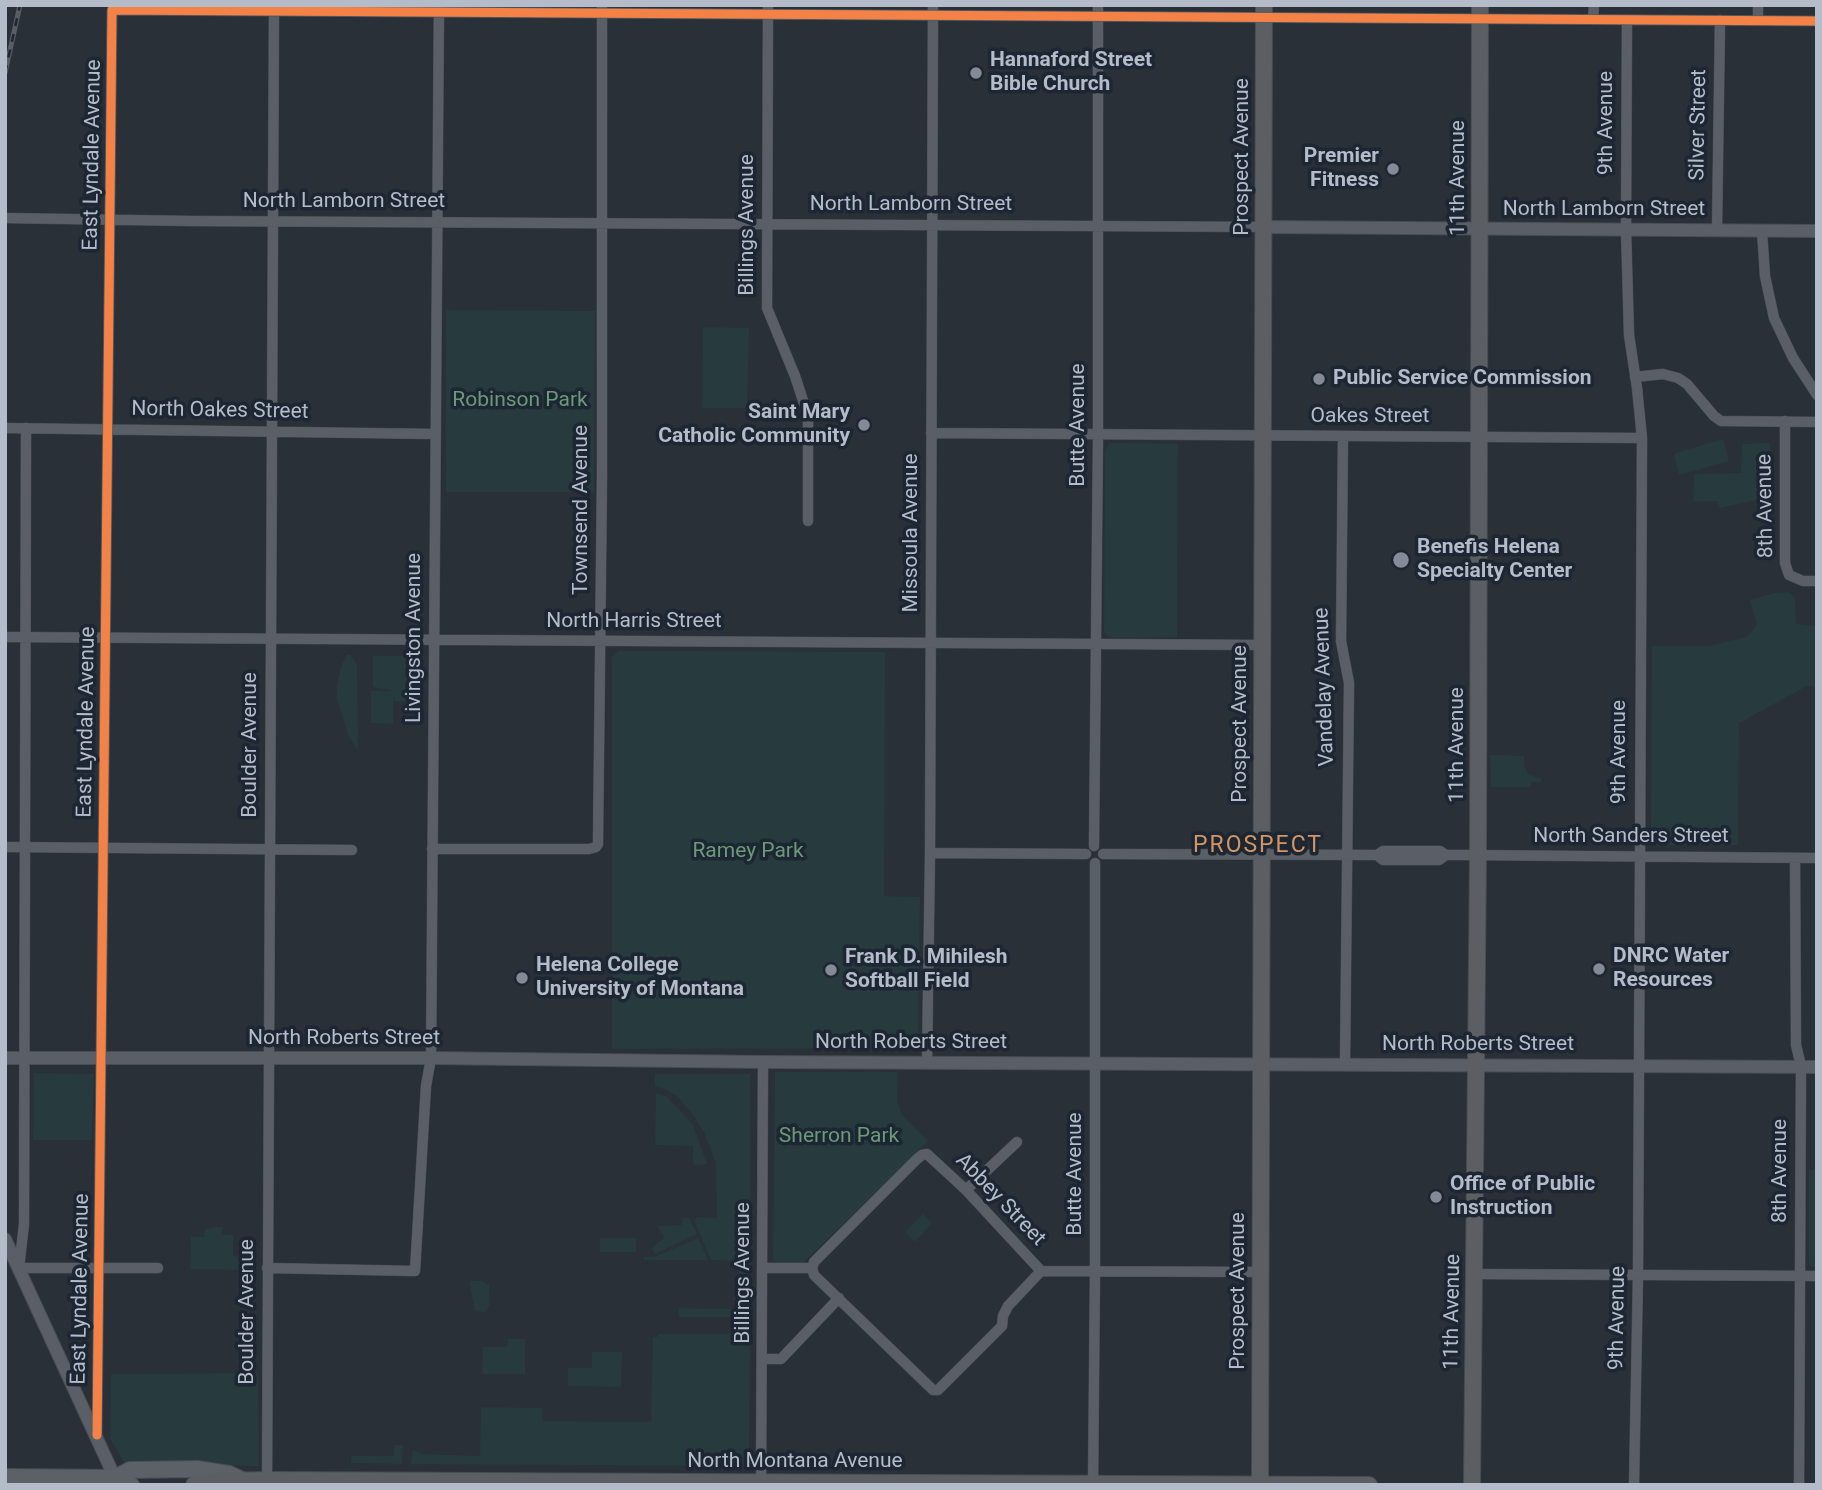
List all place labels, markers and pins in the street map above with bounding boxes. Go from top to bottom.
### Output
place label: Hannaford Street Bible Church [990,48,1152,98]
marker: Hannaford Street Bible Church [968,65,984,81]
place label: Premier Fitness [1304,144,1379,194]
marker: Premier Fitness [1385,161,1401,177]
place label: Public Service Commission [1333,366,1592,392]
marker: Public Service Commission [1311,371,1327,387]
place label: Saint Mary Catholic Community [658,400,850,450]
marker: Saint Mary Catholic Community [856,417,872,433]
place label: Benefis Helena Specialty Center [1417,535,1572,585]
marker: Benefis Helena Specialty Center [1391,550,1411,570]
place label: DNRC Water Resources [1613,944,1729,994]
place label: Frank D. Mihilesh Softball Field [845,945,1008,995]
place label: Helena College University of Montana [536,953,744,1003]
marker: DNRC Water Resources [1591,961,1607,977]
marker: Frank D. Mihilesh Softball Field [823,962,839,978]
marker: Helena College University of Montana [514,970,530,986]
place label: Office of Public Instruction [1450,1172,1595,1222]
marker: Office of Public Instruction [1428,1189,1444,1205]

